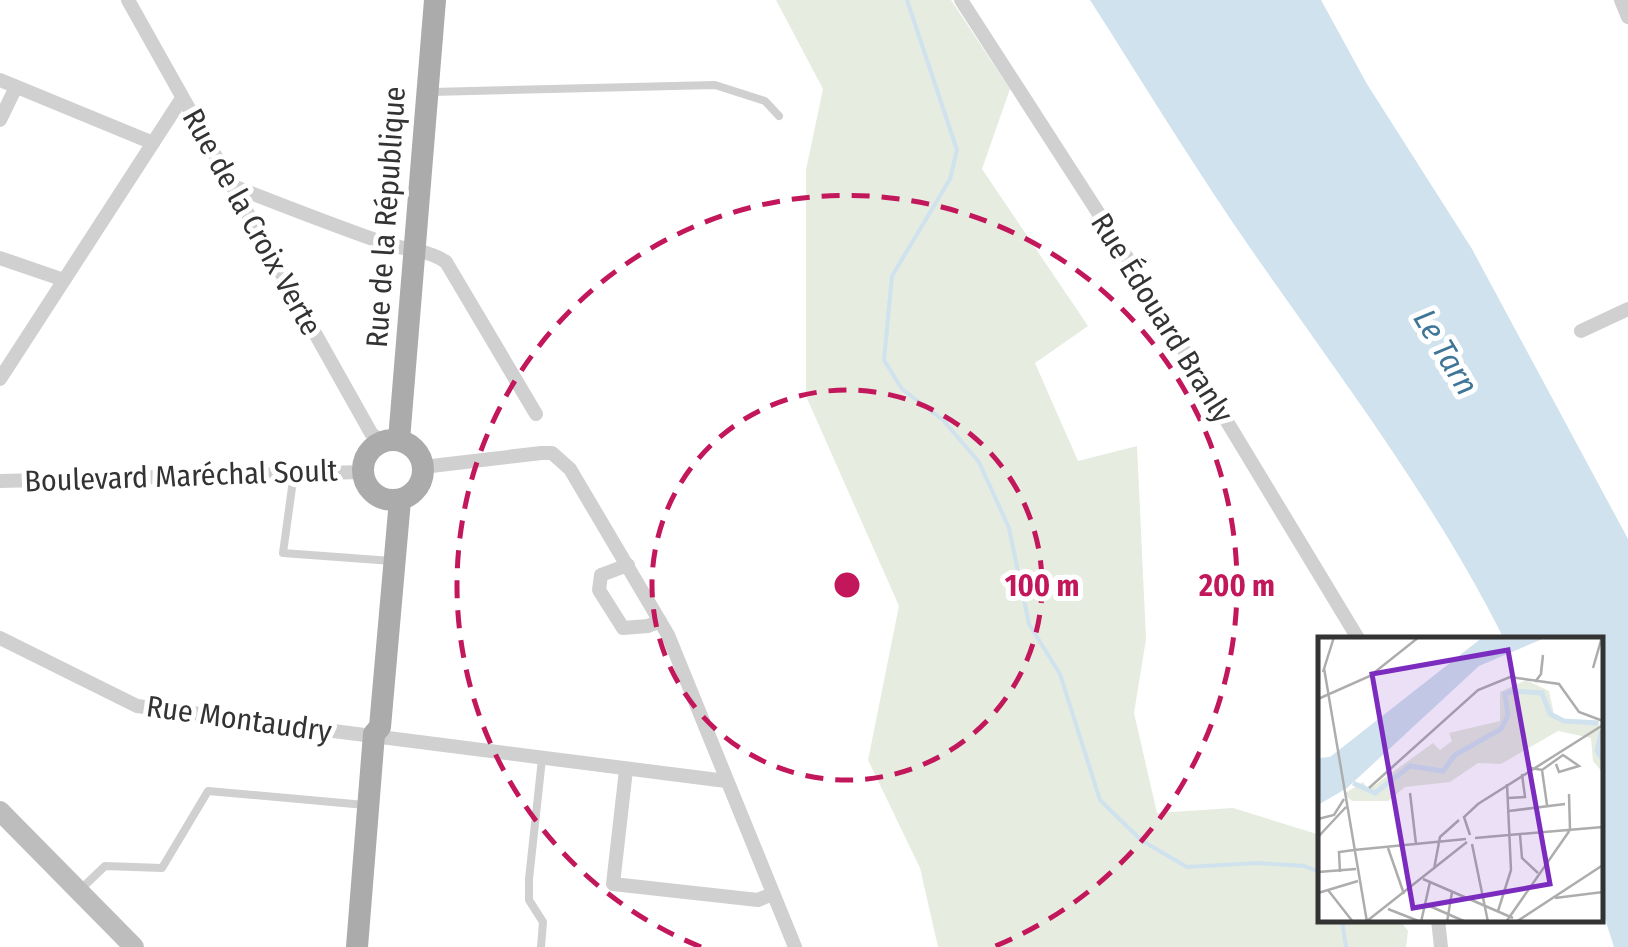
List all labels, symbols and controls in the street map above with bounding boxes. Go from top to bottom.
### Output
street label: Rue de la République [359,85,413,349]
street label: Rue de la Croix Verte [175,102,329,342]
street label: Rue Édouard Branly [1083,207,1241,430]
water label: Le Tarn [1406,302,1486,402]
street label: Boulevard Maréchal Soult [24,453,338,499]
centre of rings [829,567,865,603]
text: 100 m [1005,568,1079,604]
text: 200 m [1198,568,1275,604]
inset map [1318,637,1603,922]
street label: Rue Montaudry [144,688,335,750]

